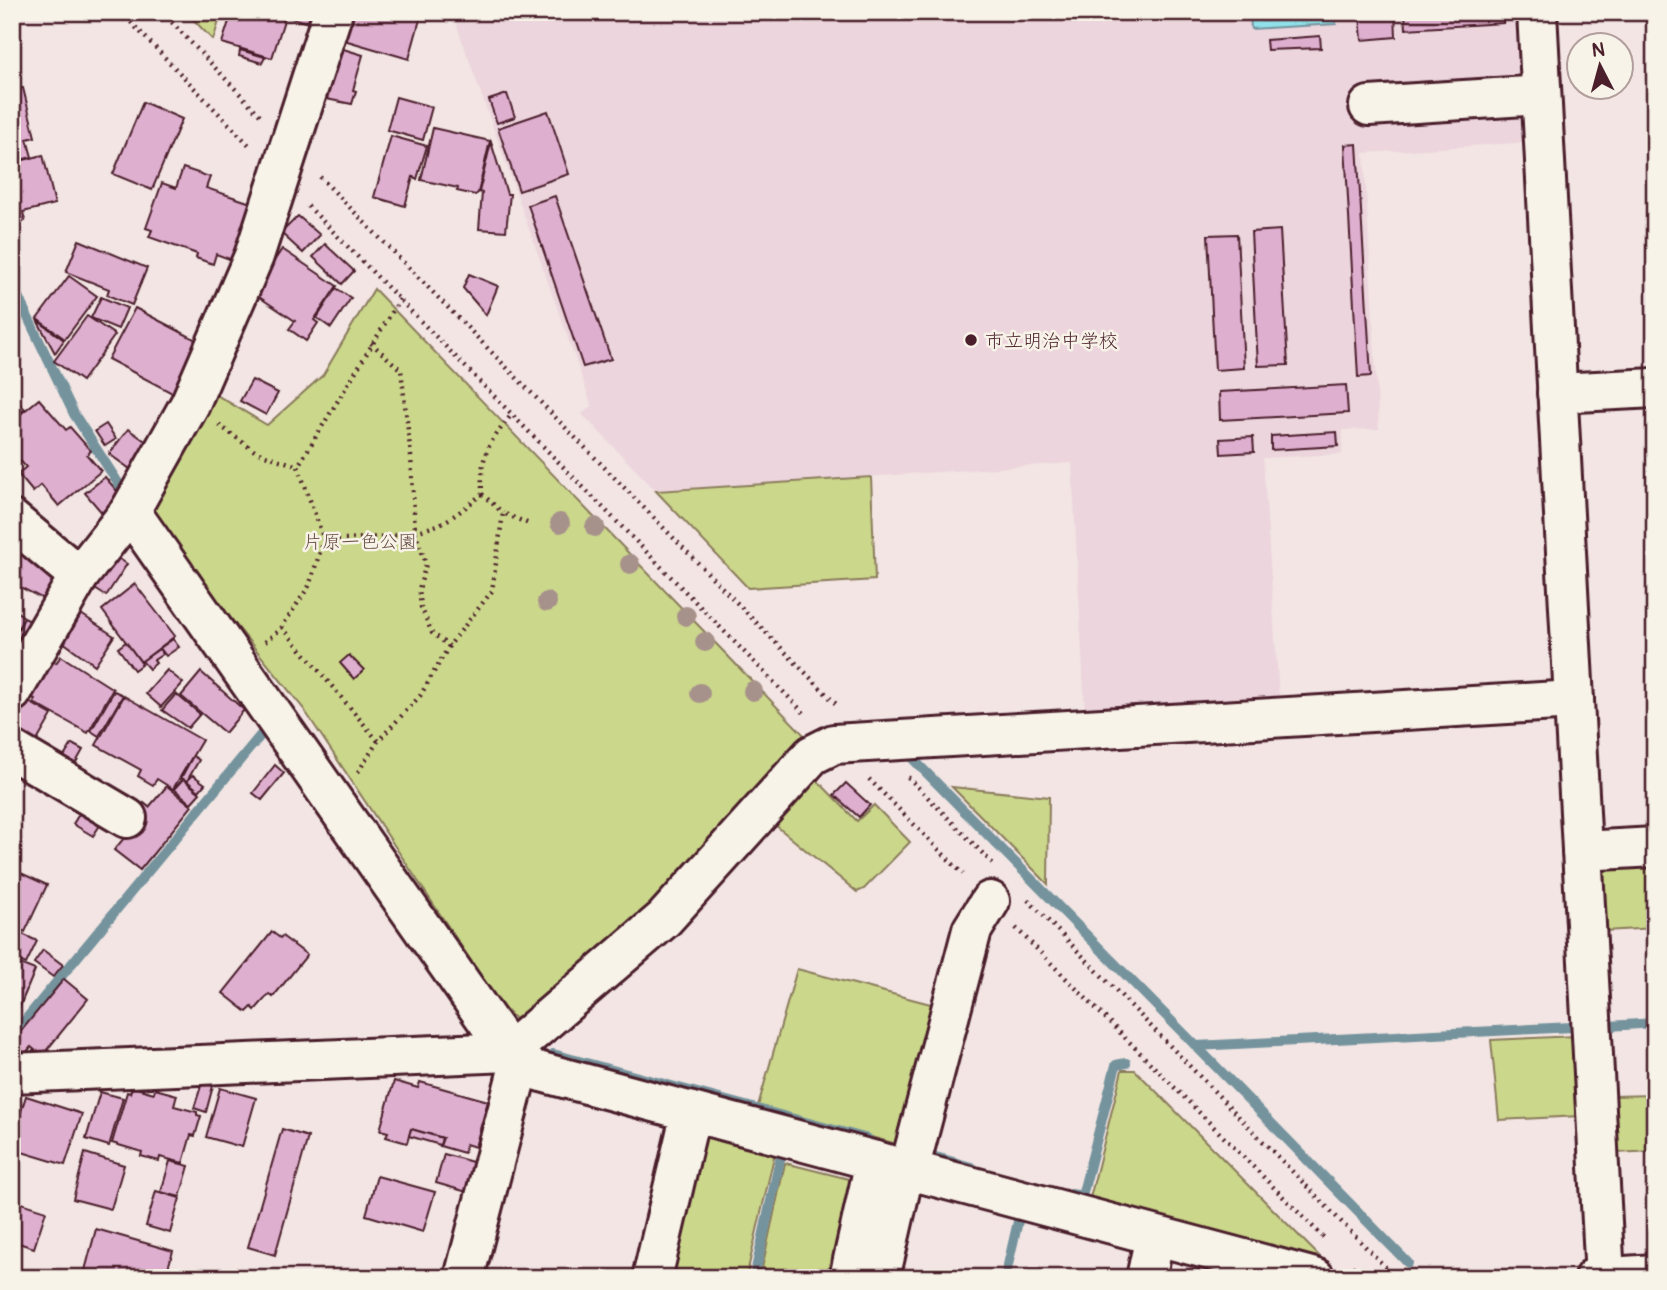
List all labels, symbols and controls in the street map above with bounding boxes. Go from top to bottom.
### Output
north arrow [1566,32,1636,102]
text: N [1591,37,1606,63]
place label: 市立明治中学校 [985,329,1118,353]
marker: 市立明治中学校 [963,332,979,348]
park label: 片原一色公園 [303,530,417,554]

